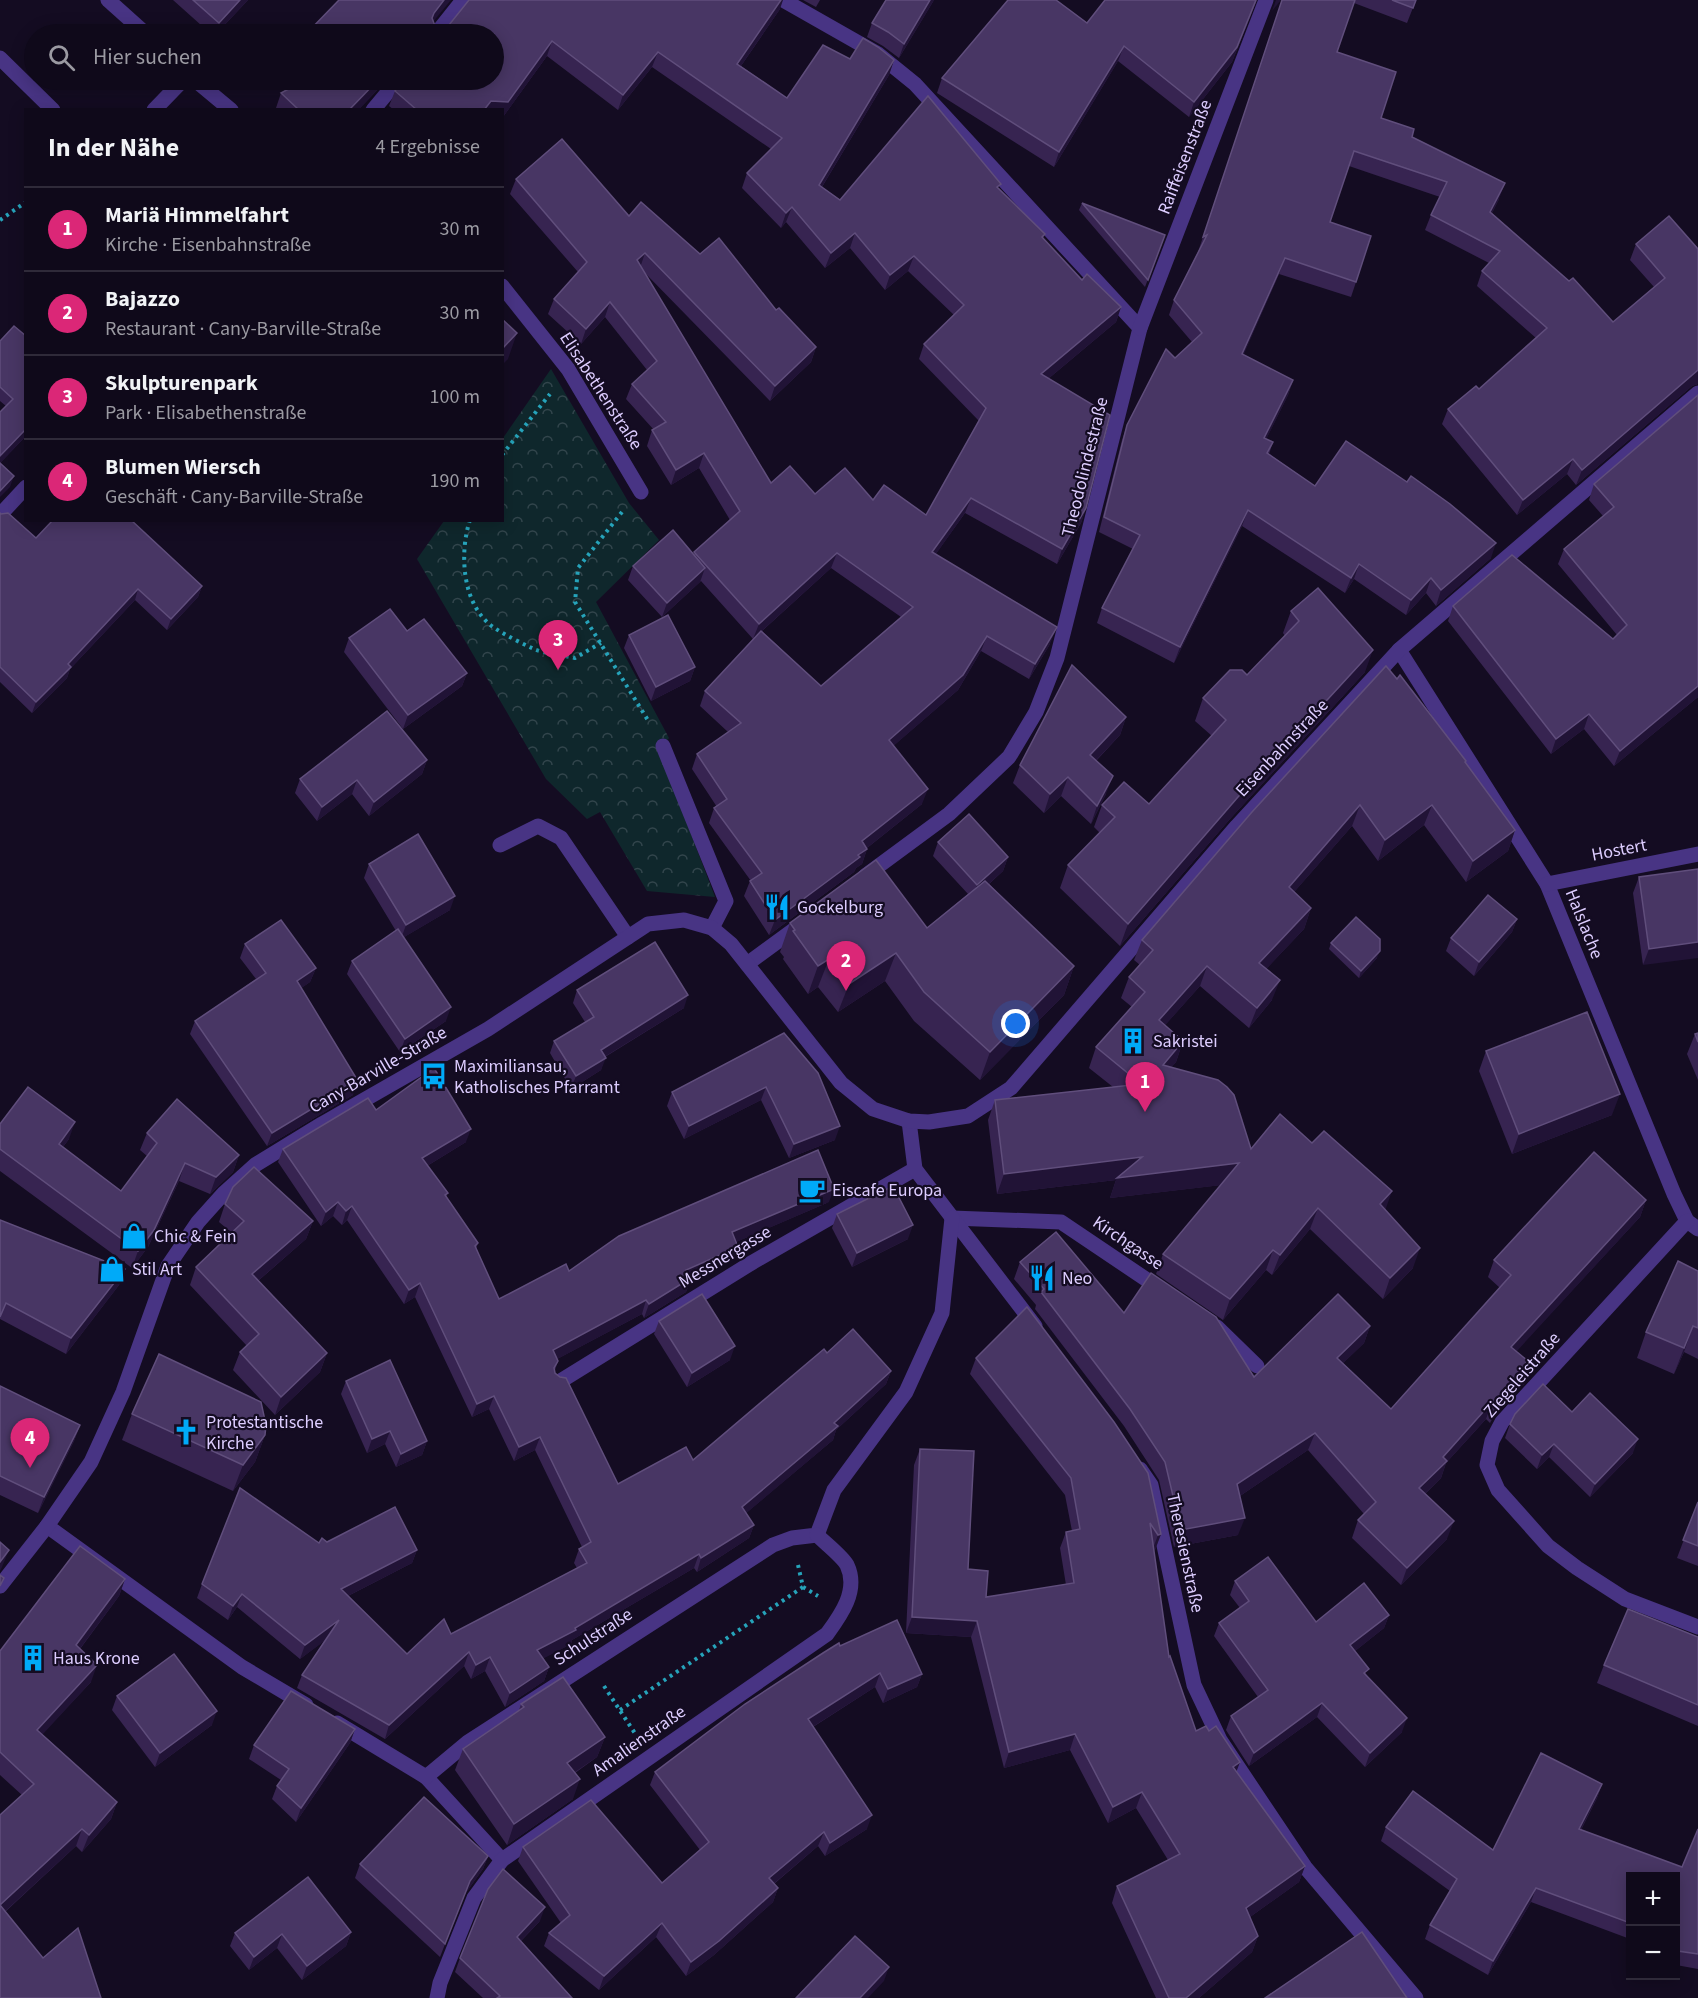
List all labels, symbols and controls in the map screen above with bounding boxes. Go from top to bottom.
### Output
search box [24,24,504,90]
icon: search [45,41,78,74]
text: Hier suchen [93,41,202,73]
street label: Raiffeisenstraße [1152,96,1218,218]
text: In der Nähe [48,129,179,166]
text: 4 Ergebnisse [375,133,480,161]
text: Mariä Himmelfahrt [105,199,289,231]
text: 1 [62,215,73,243]
text: 30 m [440,215,480,243]
text: Kirche · Eisenbahnstraße [105,231,311,259]
text: Bajazzo [105,283,180,315]
text: 2 [62,299,73,327]
text: 30 m [440,299,480,327]
text: Restaurant · Cany-Barville-Straße [105,315,381,343]
street label: Elisabethenstraße [553,327,649,455]
text: Skulpturenpark [105,367,258,399]
text: 3 [62,383,73,411]
text: 100 m [430,383,480,411]
street label: Theodolindestraße [1056,394,1114,539]
text: Park · Elisabethenstraße [105,399,306,427]
text: Blumen Wiersch [105,451,261,483]
text: 4 [62,467,73,495]
text: 190 m [430,467,480,495]
text: Geschäft · Cany-Barville-Straße [105,483,363,511]
pin: 3 [538,620,578,670]
street label: Eisenbahnstraße [1230,693,1334,803]
street label: Hostert [1589,832,1649,868]
street label: Halslache [1559,885,1609,963]
restaurant icon: Gockelburg [762,892,792,922]
place label: Gockelburg [797,895,883,920]
pin: 2 [826,942,866,991]
your location [1001,1009,1030,1038]
street label: Cany-Barville-Straße [304,1020,452,1120]
building icon: Sakristei [1118,1026,1148,1056]
place label: Sakristei [1153,1029,1218,1054]
place label: Maximiliansau, Katholisches Pfarramt [454,1054,620,1100]
bus stop icon: Maximiliansau, Katholisches Pfarramt [419,1061,449,1091]
pin: 1 [1126,1062,1164,1112]
cafe icon: Eiscafe Europa [797,1175,827,1205]
place label: Eiscafe Europa [832,1178,942,1203]
street label: Kirchgasse [1088,1210,1169,1276]
street label: Messnergasse [674,1220,776,1294]
shop icon: Chic & Fein [119,1221,149,1251]
place label: Chic & Fein [154,1224,237,1249]
shop icon: Stil Art [97,1254,127,1284]
place label: Stil Art [132,1257,182,1282]
restaurant icon: Neo [1027,1263,1057,1293]
place label: Neo [1062,1266,1092,1291]
street label: Ziegeleistraße [1478,1327,1566,1423]
place label: Protestantische Kirche [206,1410,323,1456]
church icon: Protestantische Kirche [171,1417,201,1447]
pin: 4 [10,1418,50,1468]
street label: Theresienstraße [1160,1491,1210,1615]
street label: Schulstraße [549,1602,637,1672]
building icon: Haus Krone [18,1643,48,1673]
place label: Haus Krone [53,1646,140,1671]
street label: Amalienstraße [587,1699,691,1783]
map controls [1626,1872,1680,1980]
button: + [1626,1872,1680,1926]
button: − [1626,1926,1680,1980]

